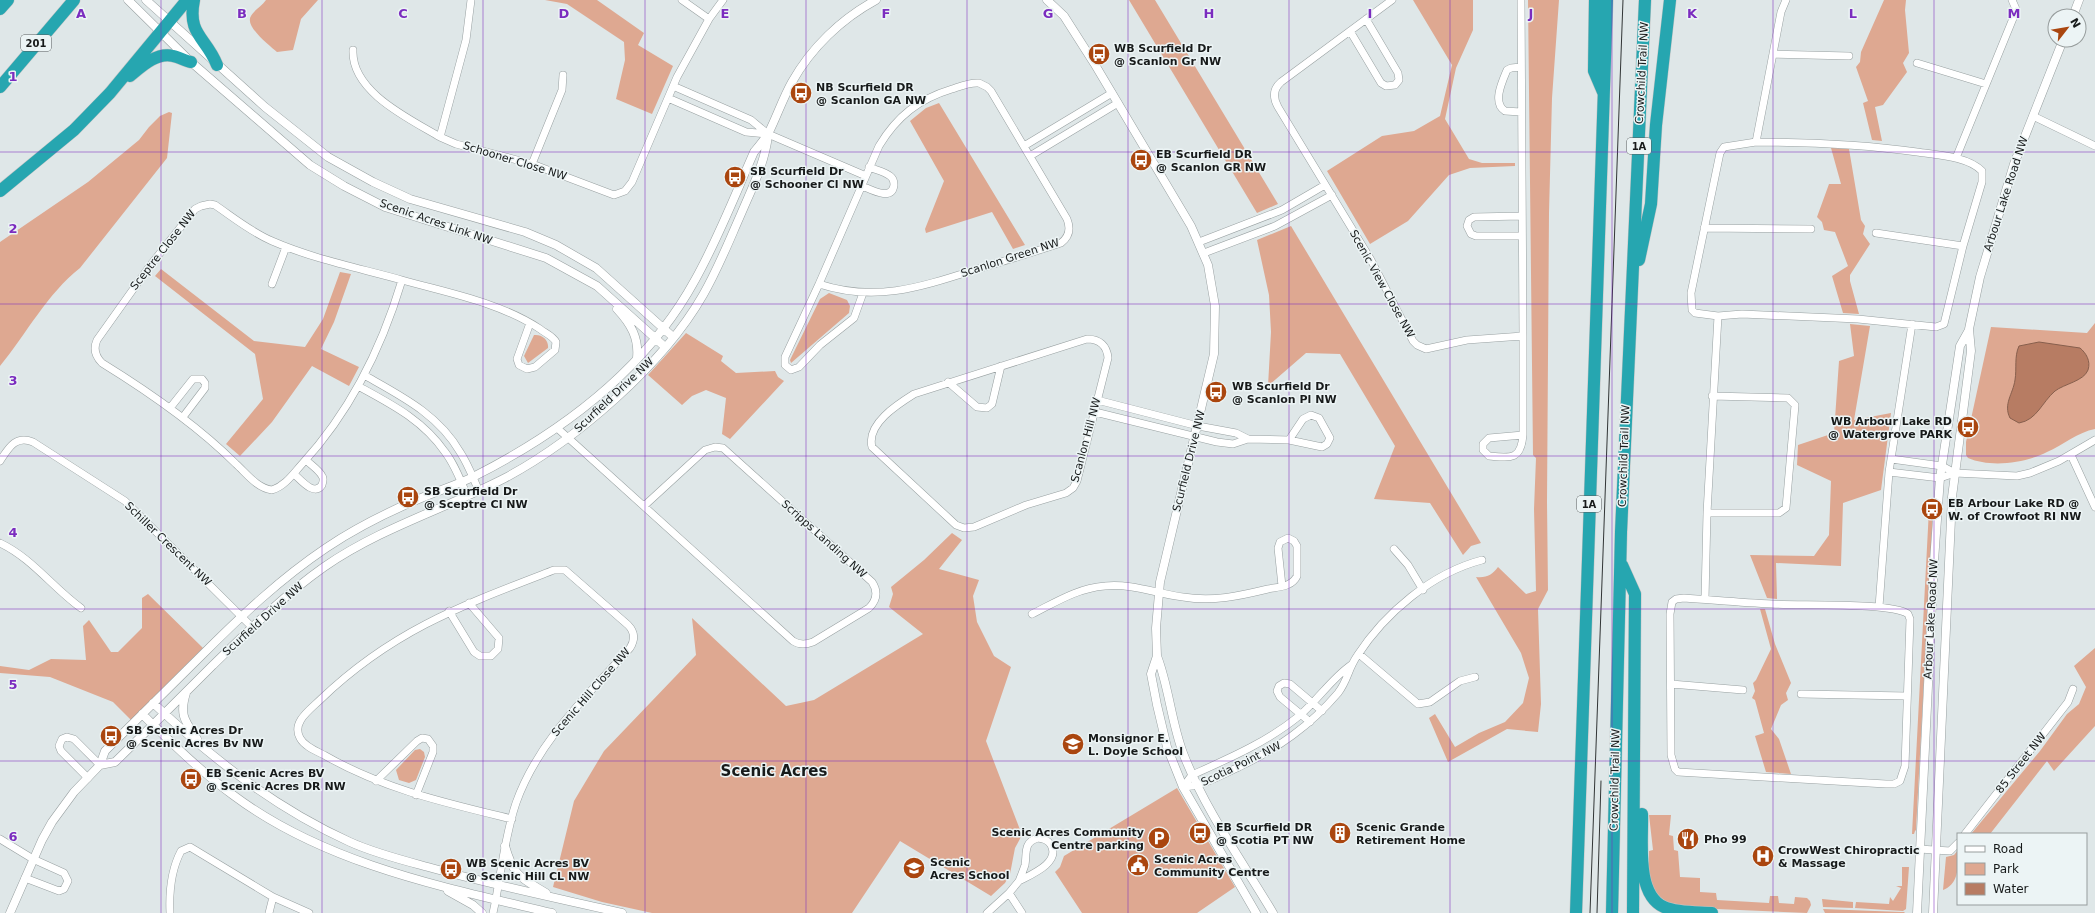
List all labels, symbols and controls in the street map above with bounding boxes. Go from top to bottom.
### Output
text: A [76,6,86,21]
text: B [237,6,247,21]
text: C [398,6,408,21]
text: D [559,6,570,21]
text: E [721,6,729,21]
text: F [882,6,890,21]
text: G [1043,6,1053,21]
text: H [1204,6,1214,21]
text: I [1368,6,1372,21]
text: J [1528,6,1533,21]
text: K [1687,6,1698,21]
text: L [1849,6,1857,21]
text: M [2008,6,2020,21]
north arrow [2047,8,2087,48]
text: N [2067,16,2083,30]
street label: Crowchild Trail NW [1633,21,1651,124]
road number: 201 [21,35,51,51]
bus stop icon: WB Scurfield Dr @ Scanlon Gr NW [1086,41,1112,67]
place label: WB Scurfield Dr @ Scanlon Gr NW [1114,42,1221,68]
text: 1 [8,69,18,84]
bus stop icon: NB Scurfield DR @ Scanlon GA NW [788,80,814,106]
place label: NB Scurfield DR @ Scanlon GA NW [816,81,926,107]
street label: Arbour Lake Road NW [1981,135,2031,253]
road number: 1A [1627,138,1651,154]
street label: Schooner Close NW [462,139,569,183]
bus stop icon: EB Scurfield DR @ Scanlon GR NW [1128,147,1154,173]
place label: EB Scurfield DR @ Scanlon GR NW [1156,148,1266,174]
bus stop icon: SB Scurfield Dr @ Schooner Cl NW [722,164,748,190]
place label: SB Scurfield Dr @ Schooner Cl NW [750,165,864,191]
street label: Scenic Acres Link NW [378,197,494,247]
street label: Sceptre Close NW [128,207,198,293]
text: 2 [8,221,18,236]
street label: Scenic View Close NW [1347,228,1417,340]
street label: Scanlon Green NW [959,236,1061,280]
street label: Scurfield Drive NW [572,355,656,435]
text: 3 [8,373,18,388]
bus stop icon: WB Scurfield Dr @ Scanlon Pl NW [1203,379,1229,405]
place label: WB Scurfield Dr @ Scanlon Pl NW [1232,380,1337,406]
street label: Scanlon Hill NW [1068,396,1104,484]
street label: Crowchild Trail NW [1616,404,1632,507]
street label: Scurfield Drive NW [1170,409,1208,513]
bus stop icon: WB Arbour Lake RD @ Watergrove PARK [1955,414,1981,440]
place label: WB Arbour Lake RD @ Watergrove PARK [1828,415,1952,441]
bus stop icon: SB Scurfield Dr @ Sceptre Cl NW [395,484,421,510]
place label: SB Scurfield Dr @ Sceptre Cl NW [424,485,528,511]
road number: 1A [1577,496,1601,512]
bus stop icon: EB Arbour Lake RD @ W. of Crowfoot RI NW [1919,496,1945,522]
street label: Scripps Landing NW [779,497,869,581]
place label: EB Arbour Lake RD @ W. of Crowfoot RI NW [1948,497,2081,523]
street label: Schiller Crescent NW [122,499,214,589]
text: 4 [8,525,18,540]
street label: Arbour Lake Road NW [1921,559,1941,679]
street label: Scurfield Drive NW [220,579,306,659]
street label: Scenic Hill Close NW [549,645,633,739]
text: 5 [8,677,18,692]
bus stop icon: SB Scenic Acres Dr @ Scenic Acres Bv NW [98,723,124,749]
place label: SB Scenic Acres Dr @ Scenic Acres Bv NW [126,724,264,750]
street label: Crowchild Trail NW [1608,729,1622,831]
street label: 85 Street NW [1993,730,2049,796]
school or university icon: Monsignor E. L. Doyle School [1060,731,1086,757]
place label: Monsignor E. L. Doyle School [1088,732,1183,758]
street label: Scotia Point NW [1199,739,1283,789]
district label: Scenic Acres [721,762,827,780]
bus stop icon: EB Scenic Acres BV @ Scenic Acres DR NW [178,766,204,792]
place label: EB Scenic Acres BV @ Scenic Acres DR NW [206,767,346,793]
bus stop icon: EB Scurfield DR @ Scotia PT NW [1187,820,1213,846]
building icon: Scenic Grande Retirement Home [1327,820,1353,846]
place label: EB Scurfield DR @ Scotia PT NW [1216,821,1314,847]
place label: Scenic Grande Retirement Home [1356,821,1465,847]
parking icon: Scenic Acres Community Centre parking [1146,825,1172,851]
place label: Scenic Acres Community Centre parking [991,826,1144,852]
restaurant icon: Pho 99 [1675,826,1701,852]
text: 6 [8,829,18,844]
place label: Pho 99 [1704,833,1747,846]
legend [1957,833,2087,905]
text: Road [1993,842,2023,856]
hospital icon: CrowWest Chiropractic & Massage [1750,843,1776,869]
place label: CrowWest Chiropractic & Massage [1778,844,1920,870]
public building icon: Scenic Acres Community Centre [1125,852,1151,878]
place label: Scenic Acres Community Centre [1154,853,1270,879]
school or university icon: Scenic Acres School [901,855,927,881]
bus stop icon: WB Scenic Acres BV @ Scenic Hill CL NW [438,856,464,882]
place label: Scenic Acres School [930,856,1009,882]
place label: WB Scenic Acres BV @ Scenic Hill CL NW [466,857,589,883]
text: Park [1993,862,2019,876]
text: Water [1993,882,2029,896]

